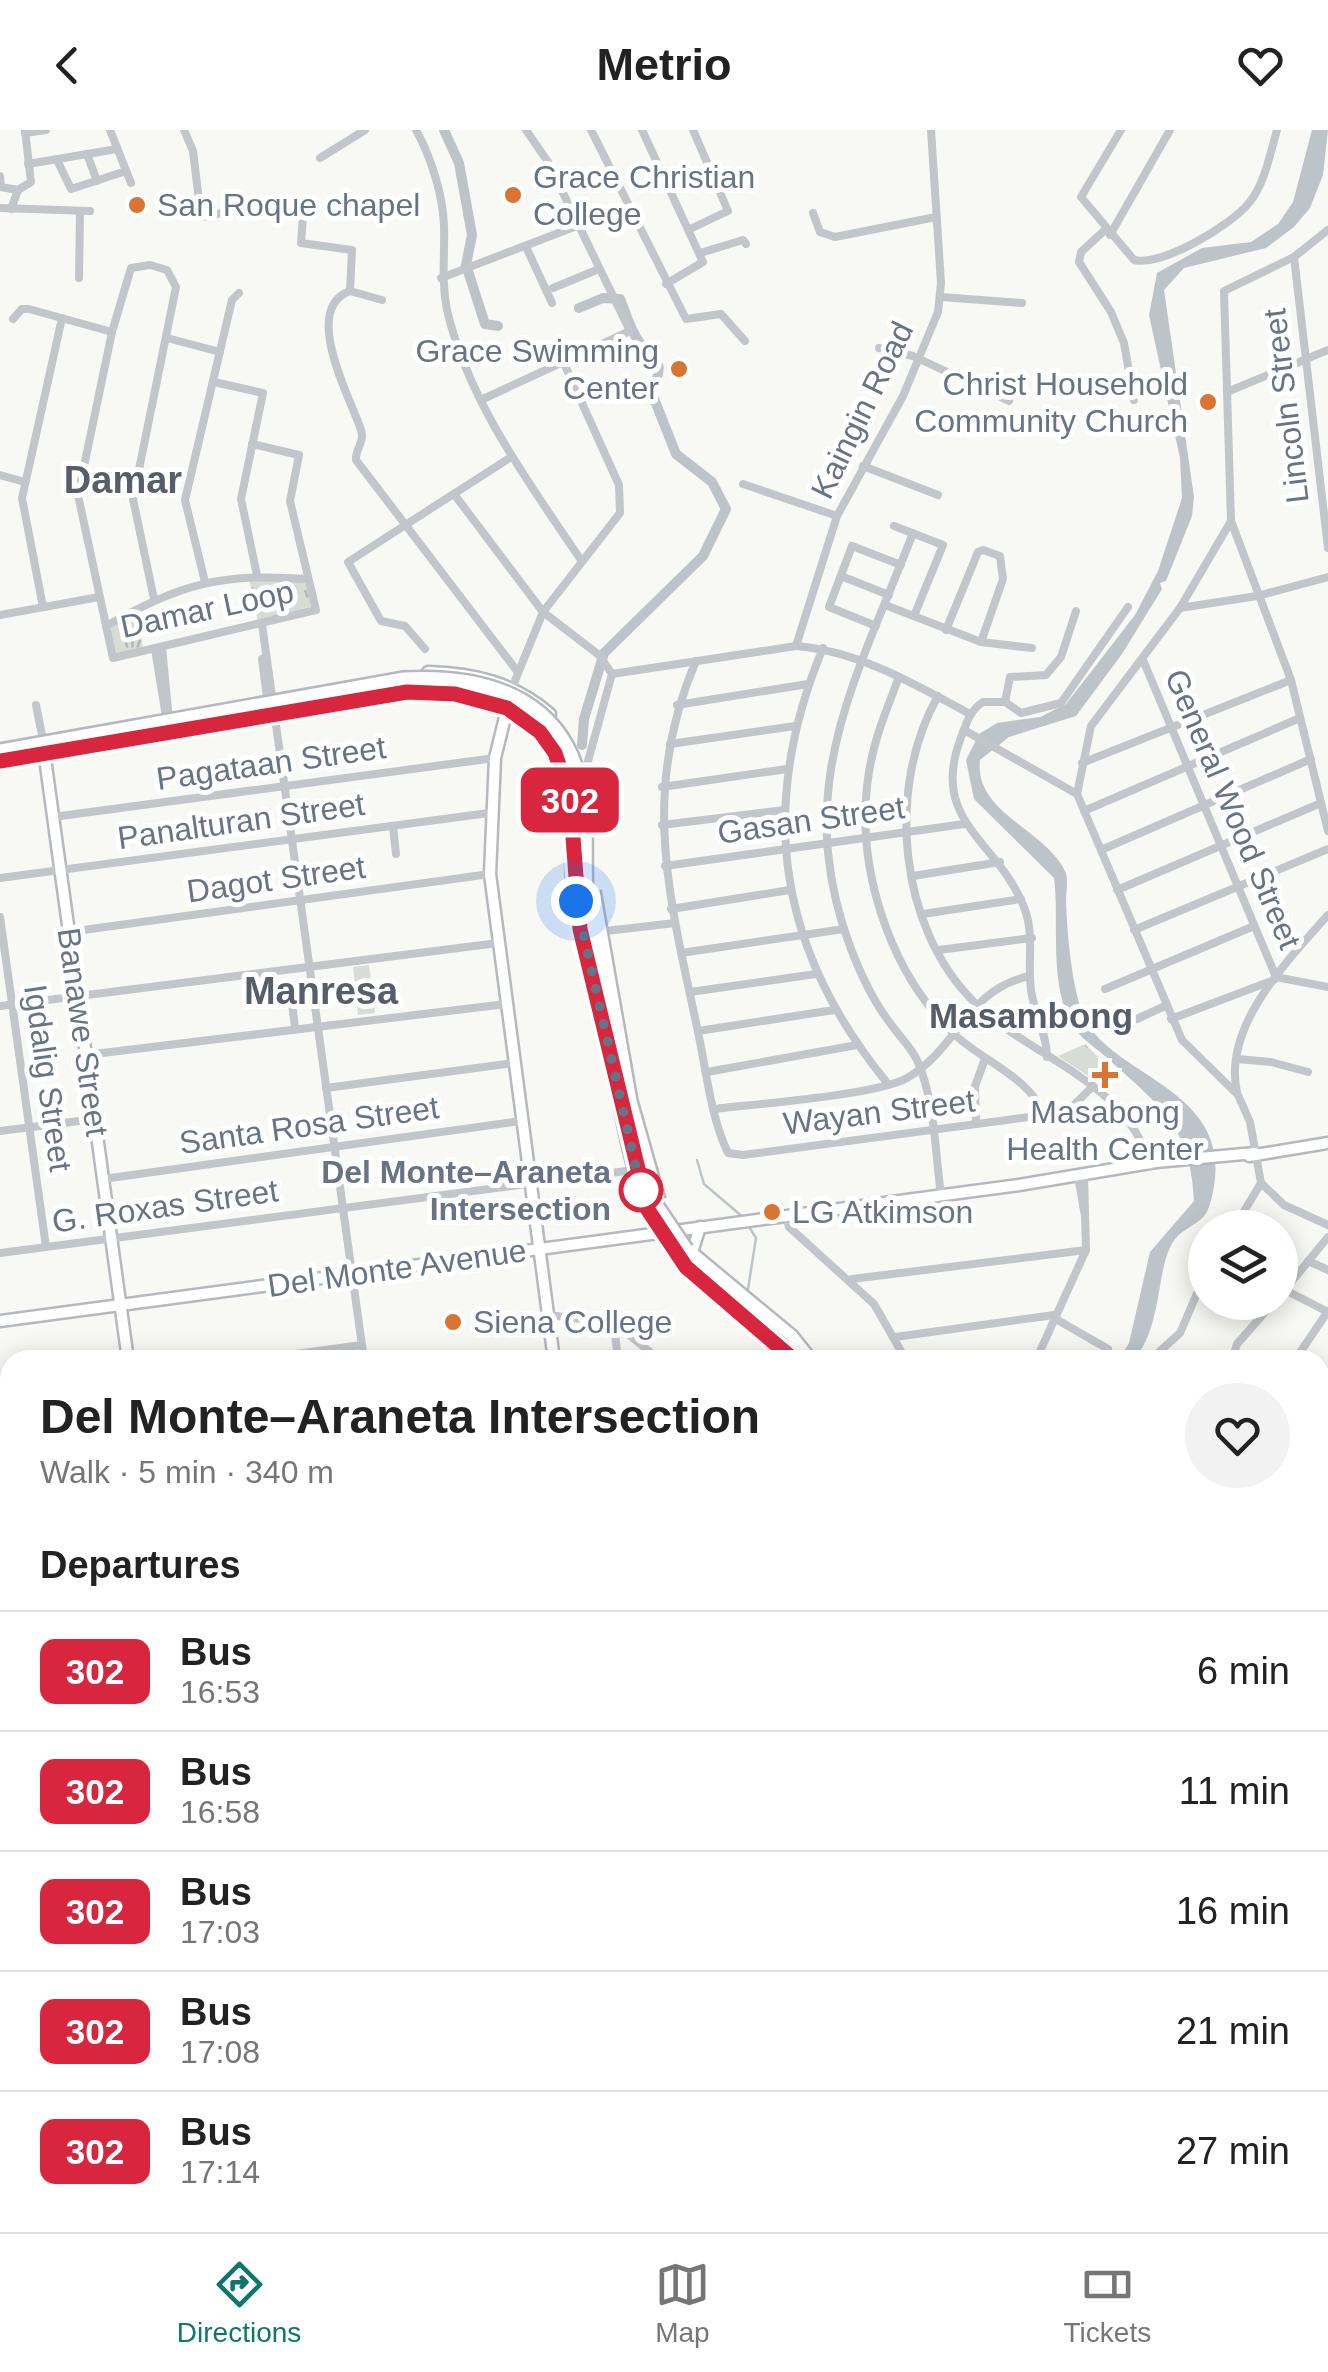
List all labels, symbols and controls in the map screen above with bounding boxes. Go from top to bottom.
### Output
icon: back [40,38,95,93]
icon: heart [1233,38,1288,93]
text: Metrio [597,39,732,90]
place label: Grace Christian College [533,159,755,232]
marker: Grace Christian College [502,184,524,206]
place label: San Roque chapel [157,187,420,223]
marker: San Roque chapel [126,194,148,216]
street label: Lincoln Street [1256,307,1316,505]
street label: Kaingin Road [804,316,920,504]
place label: Grace Swimming Center [415,333,659,406]
marker: Grace Swimming Center [668,358,690,380]
place label: Christ Household Community Church [914,366,1188,439]
marker: Christ Household Community Church [1197,391,1219,413]
district label: Damar [64,459,182,501]
street label: Damar Loop [117,573,297,645]
street label: General Wood Street [1158,664,1308,954]
street label: Pagataan Street [154,729,388,797]
line badge: 302 [512,768,628,832]
text: 302 [541,781,599,820]
street label: Panalturan Street [115,786,367,856]
street label: Gasan Street [715,789,907,851]
street label: Dagot Street [185,849,368,909]
your location [551,876,601,926]
street label: Banawe Street [51,926,115,1139]
district label: Manresa [244,970,399,1012]
street label: Igdalig Street [17,982,79,1174]
district label: Masambong [929,996,1133,1035]
marker: Masabong Health Center [1092,1062,1118,1088]
street label: Wayan Street [781,1082,977,1142]
street label: Santa Rosa Street [177,1089,441,1161]
place label: Masabong Health Center [1006,1094,1204,1167]
place label: Del Monte–Araneta Intersection [321,1154,611,1227]
marker: Del Monte–Araneta Intersection [620,1169,662,1211]
street label: G. Roxas Street [50,1172,280,1240]
place label: LG Atkimson [792,1194,973,1230]
marker: LG Atkimson [761,1201,783,1223]
map controls [1188,1210,1298,1320]
button: layers [1188,1210,1298,1320]
street label: Del Monte Avenue [265,1232,529,1304]
place label: Siena College [473,1304,672,1340]
marker: Siena College [442,1311,464,1333]
button: heart [1185,1383,1290,1488]
text: Del Monte–Araneta Intersection [40,1390,760,1443]
text: Walk · 5 min · 340 m [40,1454,334,1490]
text: Departures [40,1544,241,1586]
text: Bus [180,1631,252,1673]
text: 6 min [1197,1650,1290,1692]
text: 302 [66,1652,124,1691]
text: 16:53 [180,1674,260,1710]
text: Bus [180,1751,252,1793]
text: 11 min [1179,1770,1290,1812]
text: 302 [66,1772,124,1811]
text: 16:58 [180,1794,260,1830]
text: Bus [180,1871,252,1913]
text: 16 min [1176,1890,1290,1932]
text: 302 [66,1892,124,1931]
text: 17:03 [180,1914,260,1950]
text: Bus [180,1991,252,2033]
text: 21 min [1176,2010,1290,2052]
text: 302 [66,2012,124,2051]
text: 17:08 [180,2034,260,2070]
text: Bus [180,2111,252,2153]
text: 27 min [1176,2130,1290,2172]
text: 302 [66,2132,124,2171]
text: 17:14 [180,2154,260,2190]
tab: Directions [177,2257,301,2349]
tab: Map [655,2257,710,2349]
tab: Tickets [1064,2257,1151,2349]

